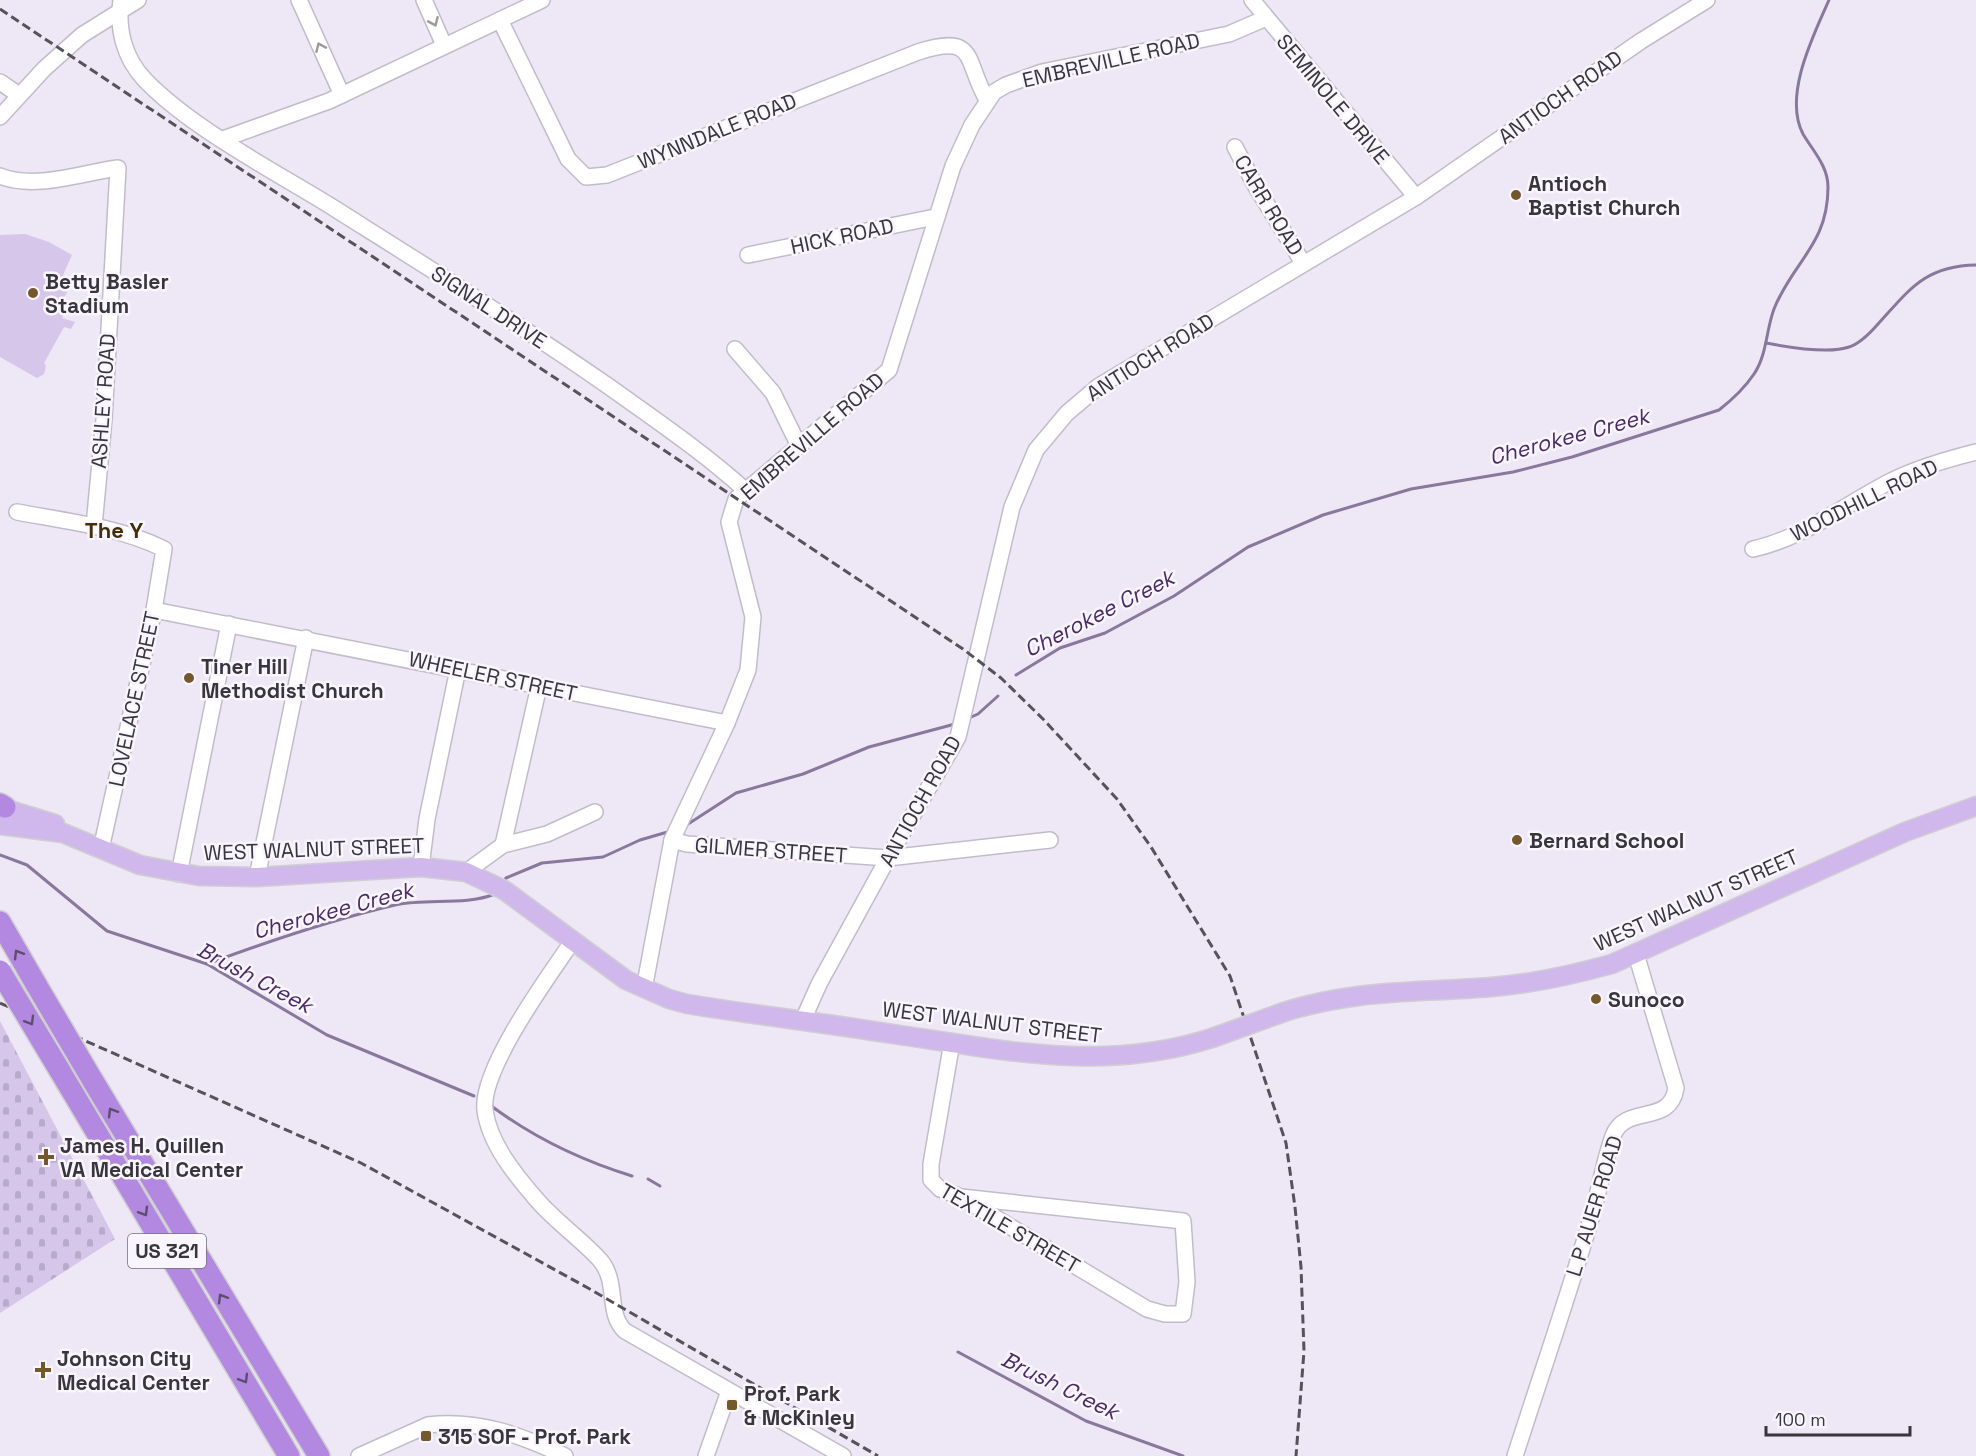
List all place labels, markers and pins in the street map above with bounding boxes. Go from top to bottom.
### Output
place label: Antioch Baptist Church [1528,170,1680,221]
marker: Antioch Baptist Church [1509,188,1523,202]
place label: Betty Basler Stadium [45,268,169,319]
marker: Betty Basler Stadium [26,286,40,300]
place label: Tiner Hill Methodist Church [201,653,384,704]
marker: Tiner Hill Methodist Church [182,671,196,685]
place label: Bernard School [1529,827,1684,854]
marker: Bernard School [1510,833,1524,847]
place label: Sunoco [1608,986,1685,1013]
marker: Sunoco [1589,992,1603,1006]
place label: James H. Quillen VA Medical Center [60,1132,243,1183]
marker: James H. Quillen VA Medical Center [37,1148,55,1166]
place label: Johnson City Medical Center [57,1345,210,1396]
marker: Johnson City Medical Center [34,1361,52,1379]
place label: Prof. Park & McKinley [744,1380,855,1431]
marker: Prof. Park & McKinley [725,1398,739,1412]
place label: 315 SOF - Prof. Park [438,1423,631,1450]
marker: 315 SOF - Prof. Park [419,1429,433,1443]

